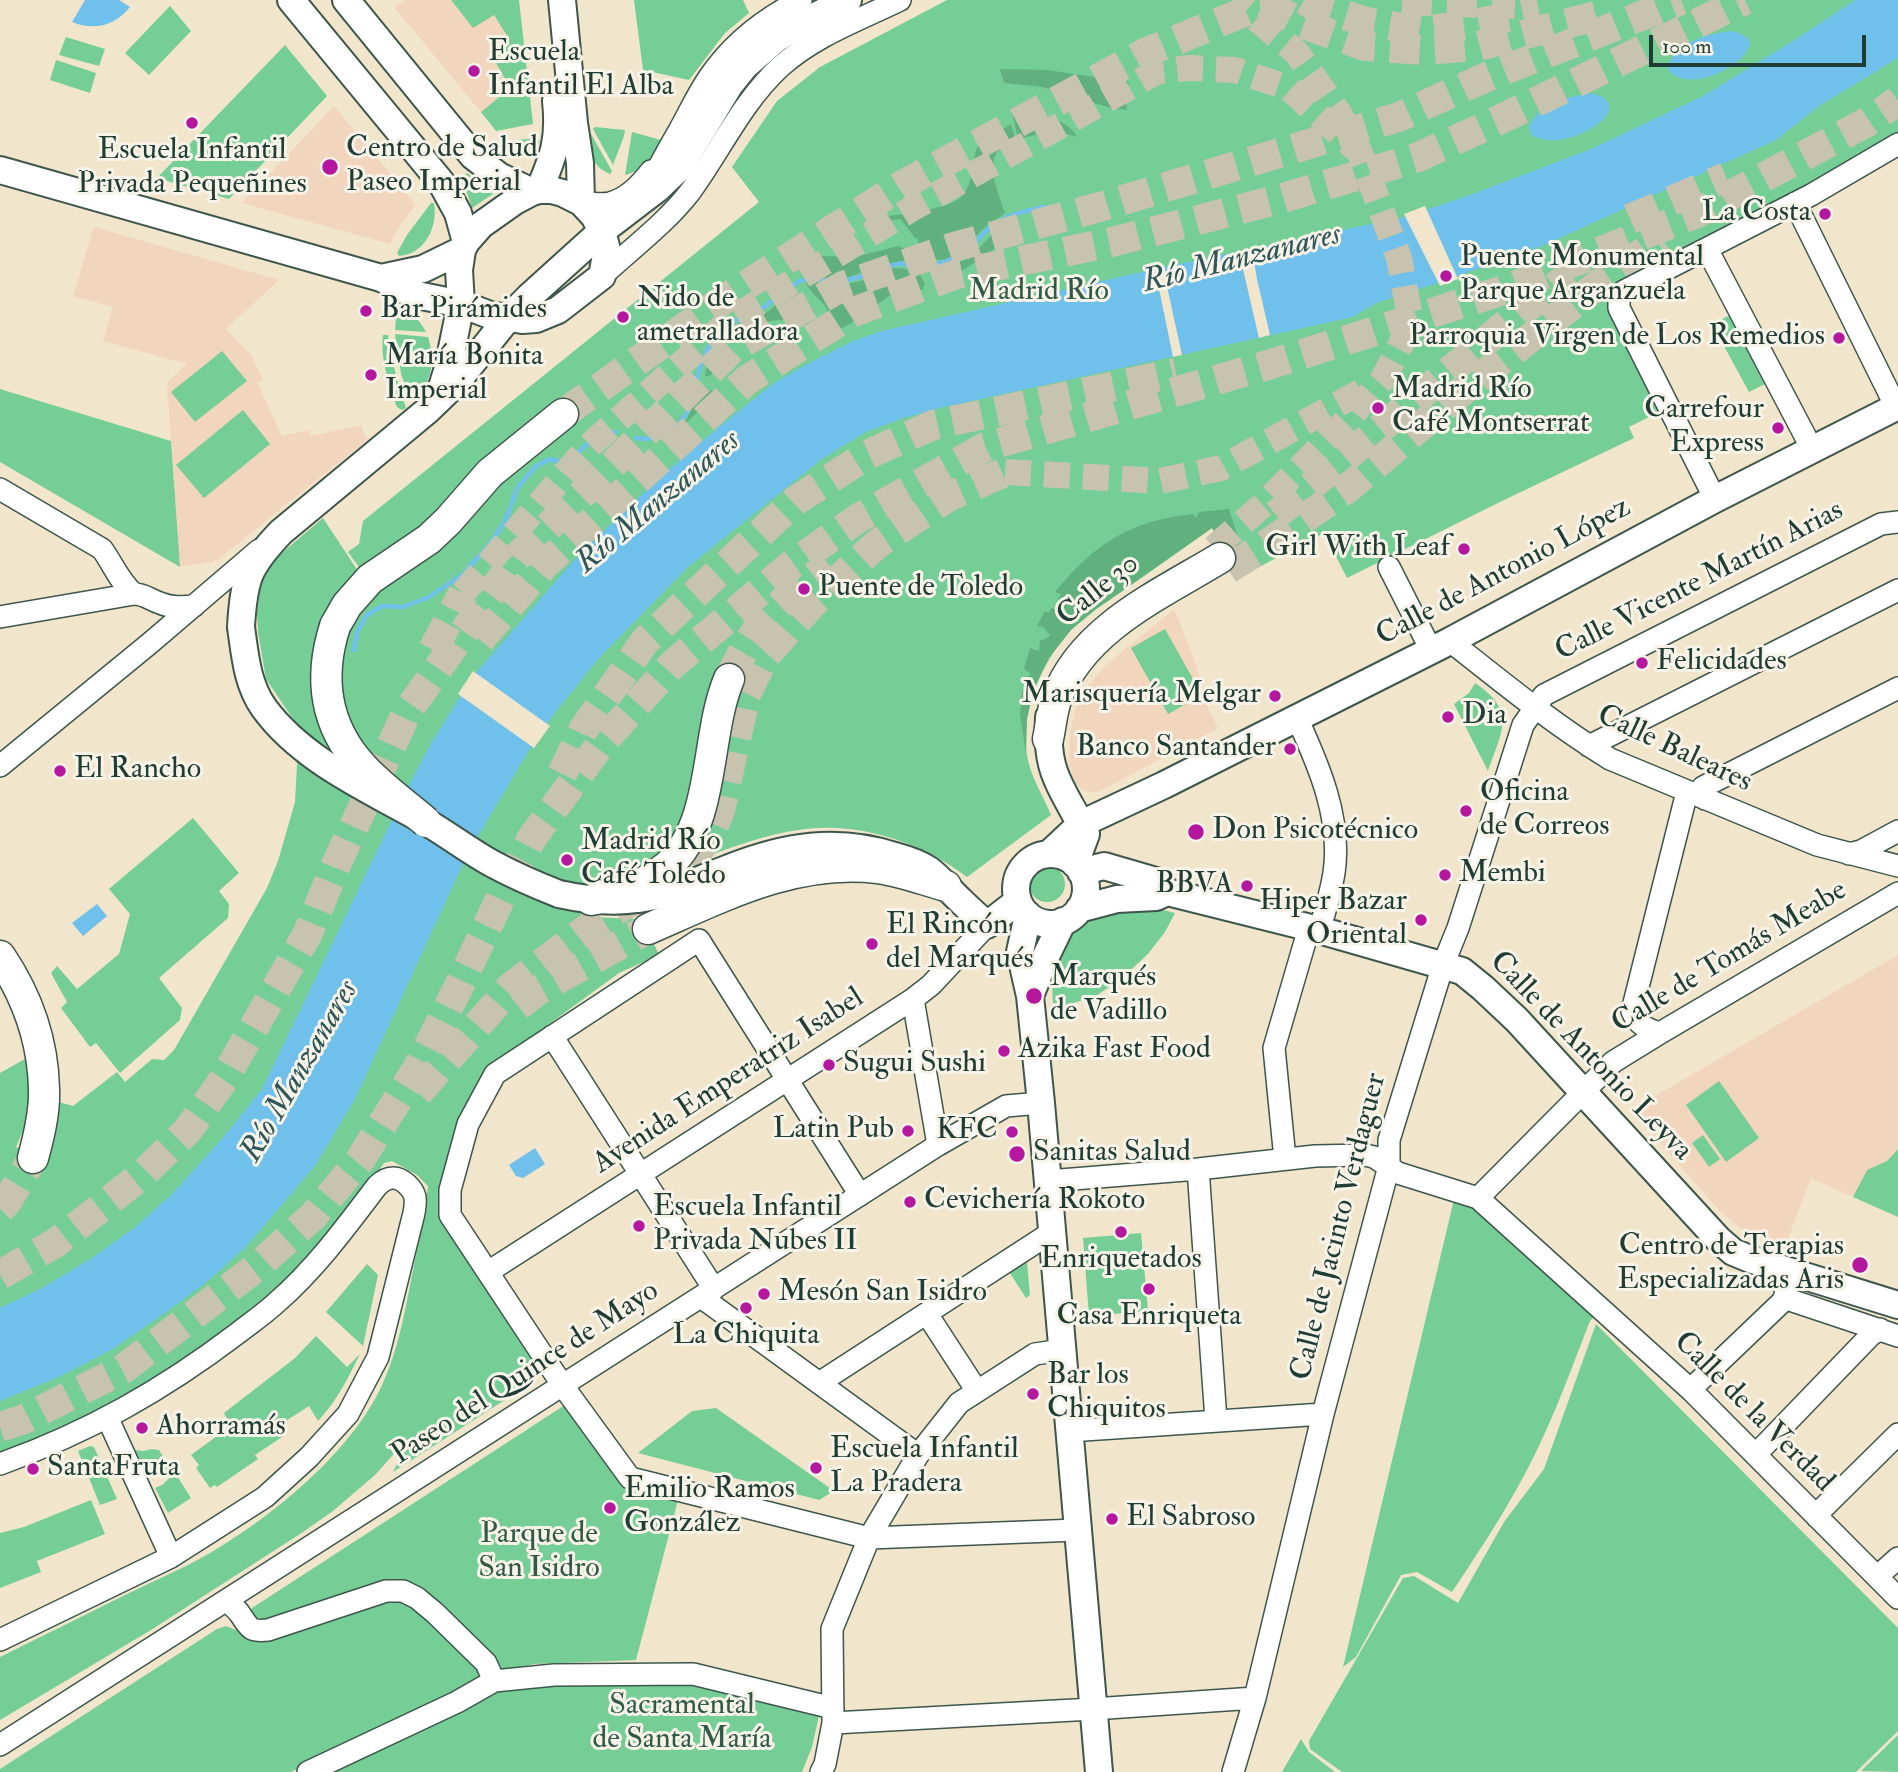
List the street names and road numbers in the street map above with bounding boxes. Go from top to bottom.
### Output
street label: Calle de Antonio López [1371,491,1637,655]
street label: Calle Vicente Martín Arias [1550,494,1850,670]
street label: Calle 30 [1051,547,1147,635]
street label: Calle Baleares [1591,698,1757,802]
street label: Calle de Tomás Meabe [1606,874,1854,1042]
street label: Calle de Antonio Leyva [1481,945,1699,1169]
street label: Avenida Emperatriz Isabel [587,981,871,1183]
street label: Calle de Jacinto Verdaguer [1284,1070,1396,1384]
street label: Paseo del Quince de Mayo [386,1274,666,1474]
street label: Calle de la Verdad [1665,1325,1841,1501]

